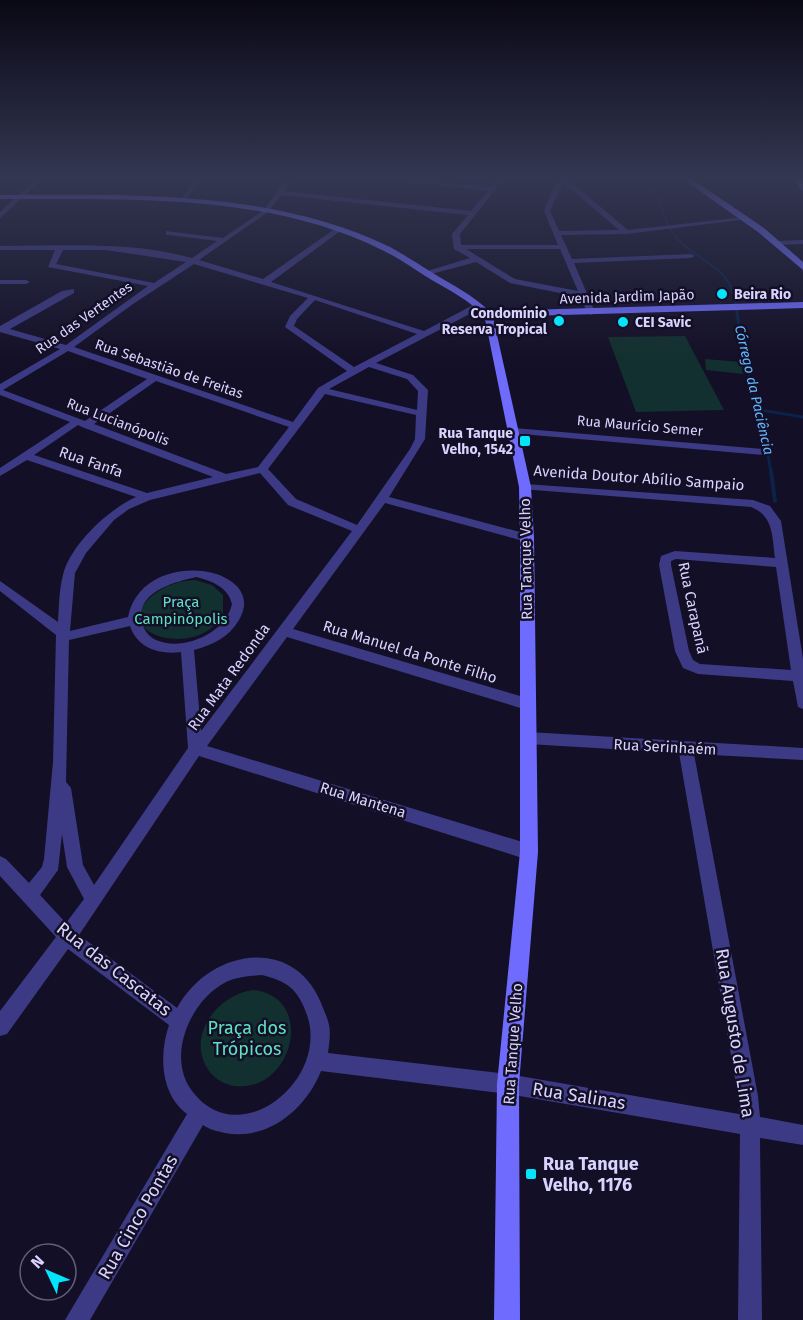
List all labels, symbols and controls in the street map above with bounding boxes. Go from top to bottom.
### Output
street label: Rua das Vertentes [32,278,136,358]
street label: Avenida Jardim Japão [559,286,695,308]
place label: Beira Rio [734,286,791,303]
marker: Beira Rio [715,287,729,301]
place label: Condomínio Reserva Tropical [442,305,548,338]
marker: Condomínio Reserva Tropical [552,314,566,328]
place label: CEI Savic [635,314,691,331]
marker: CEI Savic [616,315,630,329]
water label: Córrego da Paciência [731,323,777,457]
street label: Rua Sebastião de Freitas [93,336,246,403]
street label: Rua Lucianópolis [64,395,172,450]
street label: Rua Maurício Semer [576,412,704,440]
place label: Rua Tanque Velho, 1542 [439,425,513,458]
marker: Rua Tanque Velho, 1542 [518,434,532,448]
street label: Rua Fanfa [57,443,125,481]
street label: Avenida Doutor Abílio Sampaio [533,462,745,494]
street label: Rua Tanque Velho [516,498,536,620]
street label: Rua Carapanã [674,560,712,656]
park label: Praça Campinópolis [134,593,228,628]
street label: Rua Manuel da Ponte Filho [321,617,499,687]
street label: Rua Mata Redonda [184,620,274,734]
street label: Rua Serinhaém [613,735,717,759]
street label: Rua Mantena [318,778,408,822]
street label: Rua das Cascatas [52,917,176,1021]
street label: Rua Augusto de Lima [711,947,759,1119]
street label: Rua Tanque Velho [500,983,526,1105]
park label: Praça dos Trópicos [208,1017,286,1060]
street label: Rua Salinas [531,1078,627,1114]
street label: Rua Cinco Pontas [93,1151,183,1283]
place label: Rua Tanque Velho, 1176 [542,1153,639,1196]
marker: Rua Tanque Velho, 1176 [524,1167,538,1181]
north arrow [18,1242,78,1302]
text: N [27,1252,48,1272]

